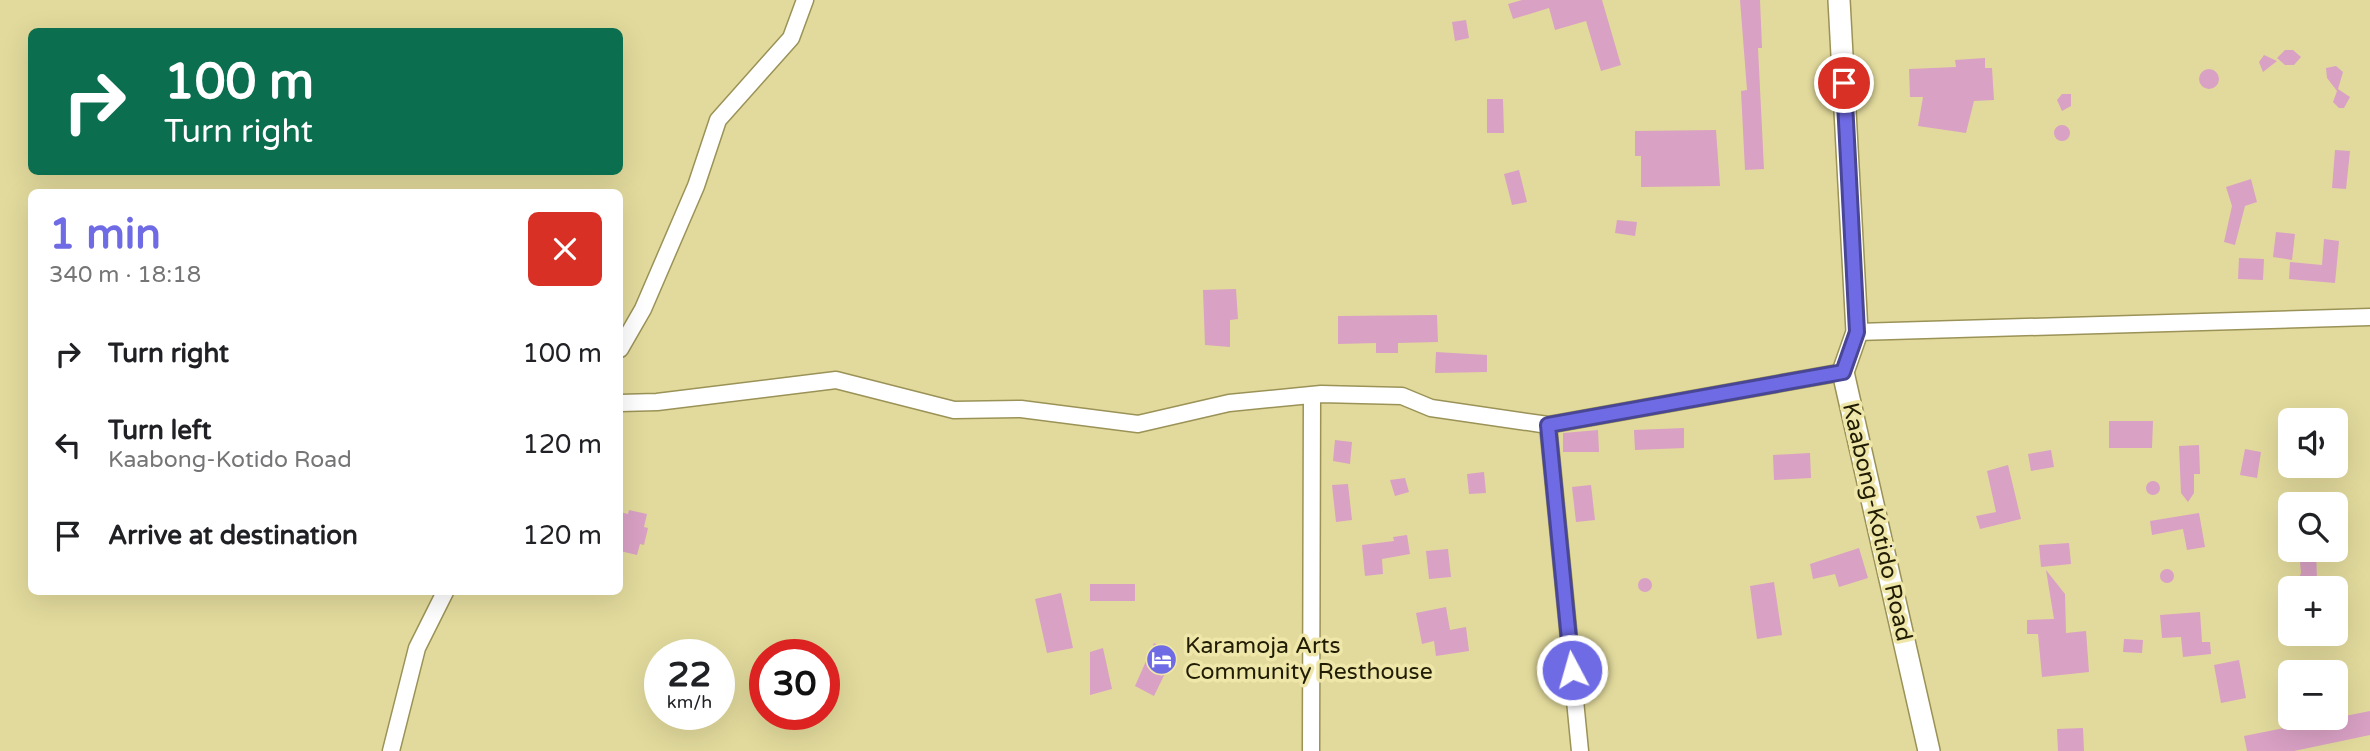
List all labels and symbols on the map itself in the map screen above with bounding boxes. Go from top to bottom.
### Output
pin [1814,53,1874,113]
street label: Kaabong-Kotido Road [1836,400,1918,644]
place label: Karamoja Arts Community Resthouse [1185,632,1433,686]
position arrow [1535,633,1609,707]
speed limit sign: 30 [749,639,840,730]
hotel icon: Karamoja Arts Community Resthouse [1145,642,1179,676]

